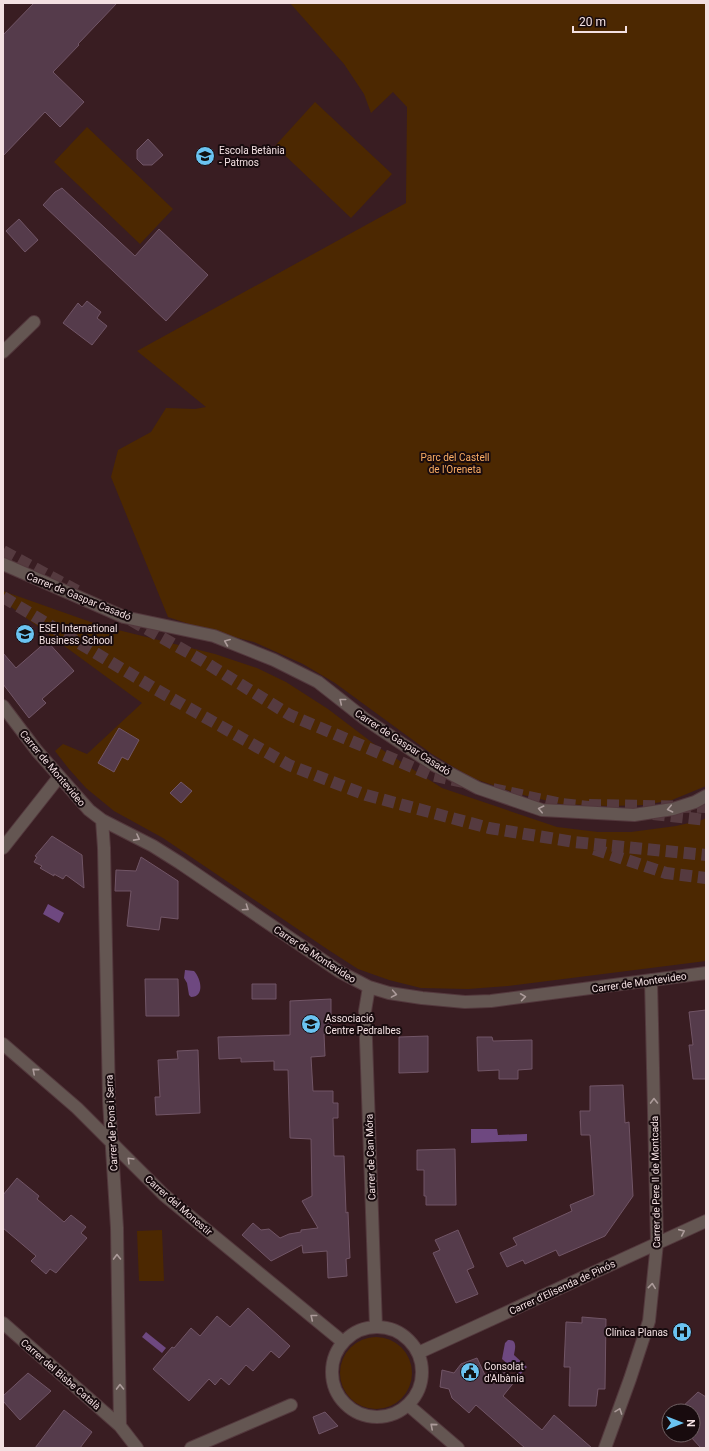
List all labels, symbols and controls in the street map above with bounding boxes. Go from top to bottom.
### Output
scale bar [573,8,626,34]
text: 20 m [579,15,606,29]
school or university icon: Escola Betània - Patmos [194,145,216,167]
place label: Escola Betània - Patmos [219,145,285,168]
park label: Parc del Castell de l'Oreneta [420,452,490,475]
street label: Carrer de Gaspar Casadó [25,570,133,623]
school or university icon: ESEI International Business School [14,623,36,645]
place label: ESEI International Business School [39,623,117,646]
one-way arrow [224,638,231,646]
one-way arrow [339,698,347,705]
street label: Carrer de Gaspar Casadó [353,707,453,778]
street label: Carrer de Montevideo [18,728,88,809]
one-way arrow [537,805,544,813]
one-way arrow [667,805,673,813]
one-way arrow [132,833,140,841]
one-way arrow [241,903,248,910]
street label: Carrer de Montevideo [272,924,358,985]
street label: Carrer de Montevideo [591,970,687,995]
one-way arrow [390,989,397,997]
one-way arrow [520,993,526,1002]
school or university icon: Associació Centre Pedralbes [300,1013,322,1035]
place label: Associació Centre Pedralbes [325,1013,401,1036]
one-way arrow [32,1069,40,1076]
street label: Carrer de Pons i Serra [103,1074,120,1171]
one-way arrow [650,1098,658,1104]
street label: Carrer de Can Móra [363,1114,378,1200]
street label: Carrer de Pere II de Montcada [649,1116,662,1248]
one-way arrow [127,1157,135,1165]
street label: Carrer del Monestir [143,1173,215,1238]
one-way arrow [677,1229,685,1237]
one-way arrow [113,1254,121,1260]
street label: Carrer d'Elisenda de Pinós [507,1258,617,1317]
one-way arrow [648,1283,657,1289]
one-way arrow [311,1315,318,1322]
hospital icon: Clínica Planas [671,1321,693,1343]
place label: Clínica Planas [605,1327,668,1338]
street label: Carrer del Bisbe Català [19,1337,103,1412]
public building icon: Consolat d'Albània [459,1361,481,1383]
place label: Consolat d'Albània [484,1361,524,1384]
one-way arrow [115,1384,124,1390]
north arrow [661,1403,701,1443]
one-way arrow [614,1408,622,1415]
text: N [684,1419,697,1427]
one-way arrow [430,1424,438,1431]

